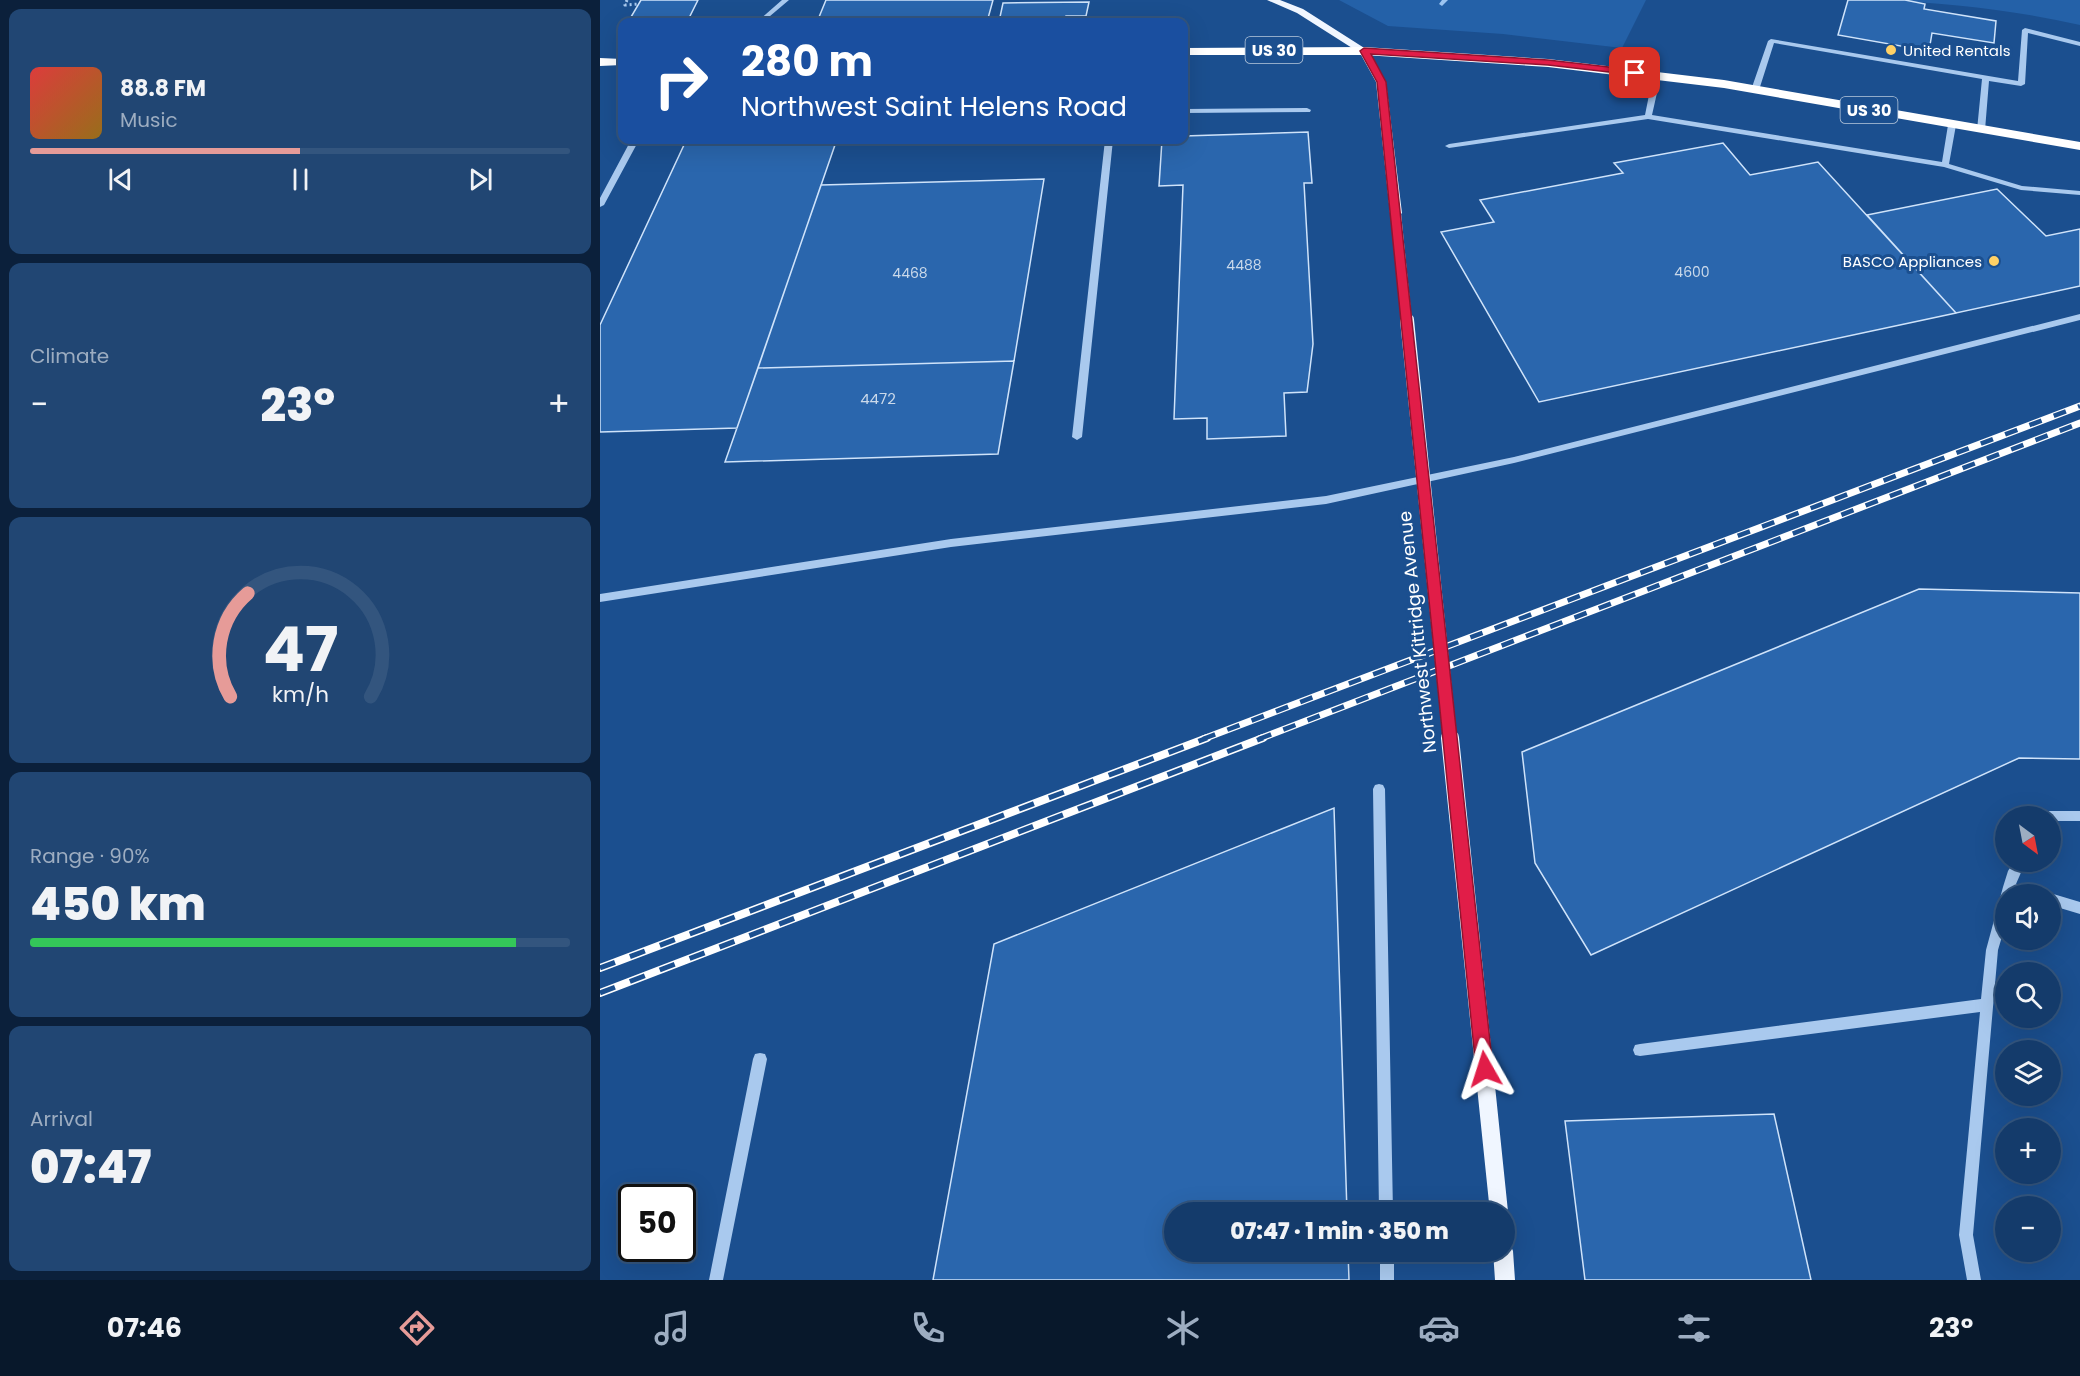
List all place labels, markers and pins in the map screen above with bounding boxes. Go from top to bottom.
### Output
place label: United Rentals [1903,40,2011,61]
marker: United Rentals [1884,43,1898,57]
pin [1609,47,1660,98]
place label: BASCO Appliances [1843,251,1982,272]
marker: BASCO Appliances [1987,254,2001,268]

